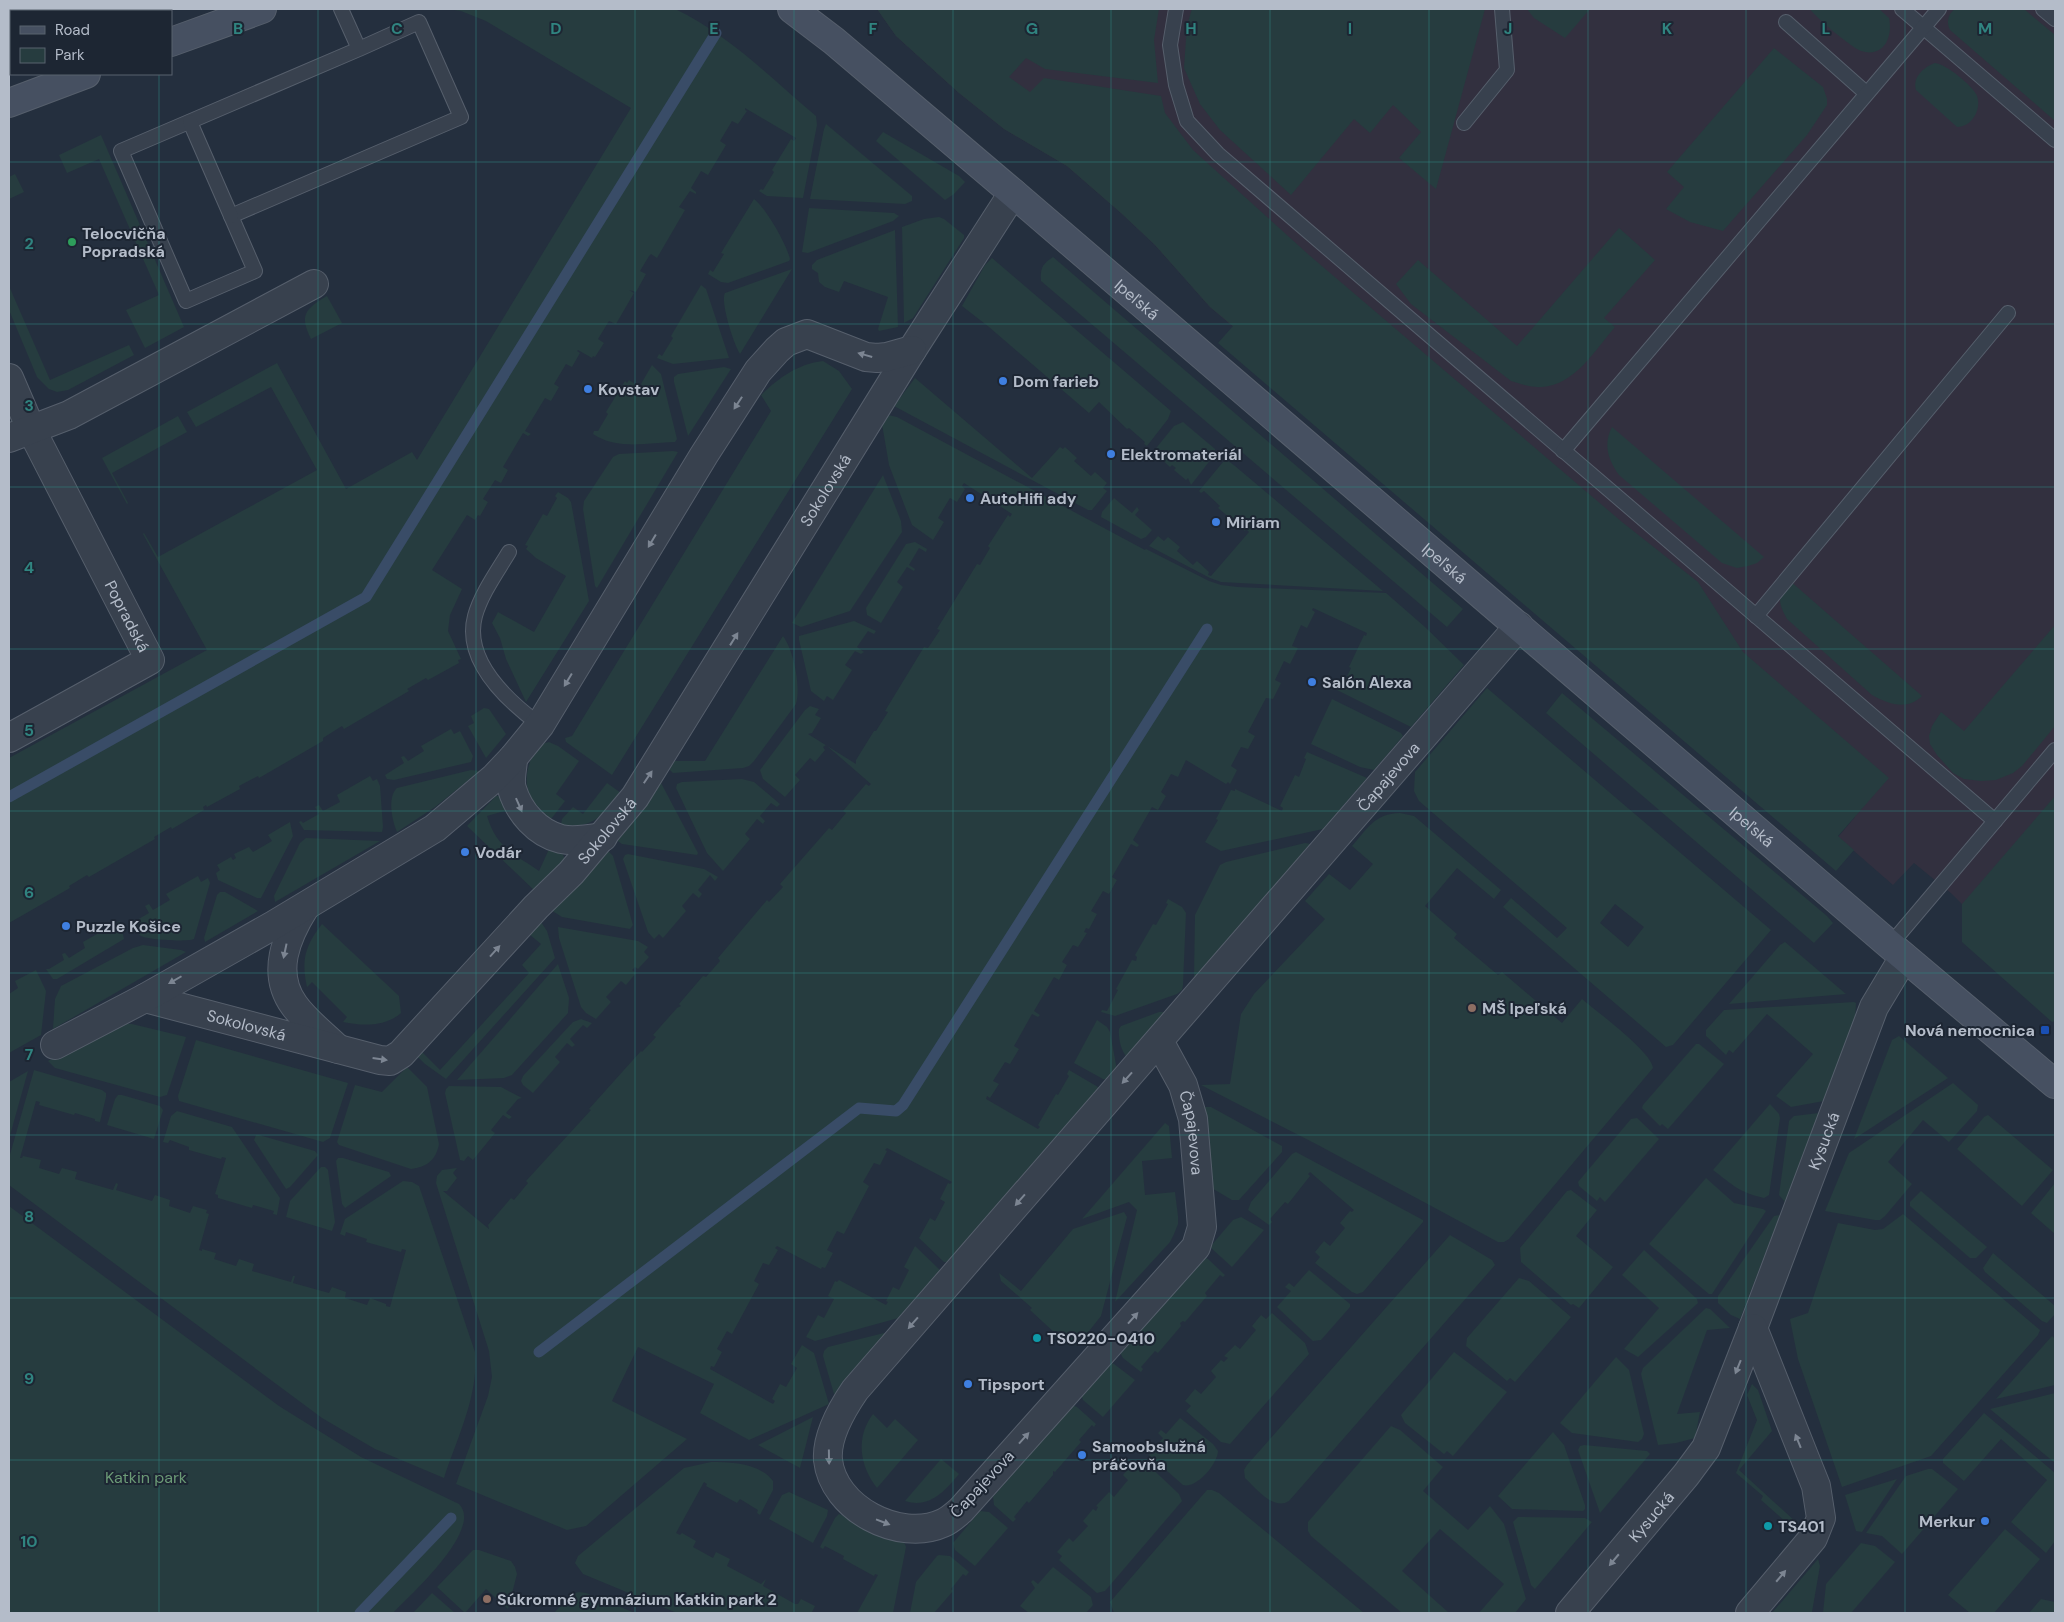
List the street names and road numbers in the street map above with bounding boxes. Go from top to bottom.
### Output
street label: Ipeľská [1110,274,1164,324]
street label: Sokolovská [795,450,856,530]
street label: Ipeľská [1418,538,1471,588]
street label: Popradská [100,577,155,655]
street label: Čapajevova [1352,737,1424,816]
street label: Sokolovská [573,793,641,868]
street label: Ipeľská [1725,802,1779,852]
street label: Sokolovská [205,1004,288,1045]
street label: Čapajevova [1175,1088,1208,1176]
street label: Kysucká [1803,1109,1844,1173]
street label: Čapajevova [945,1446,1019,1522]
street label: Kysucká [1624,1487,1678,1546]

